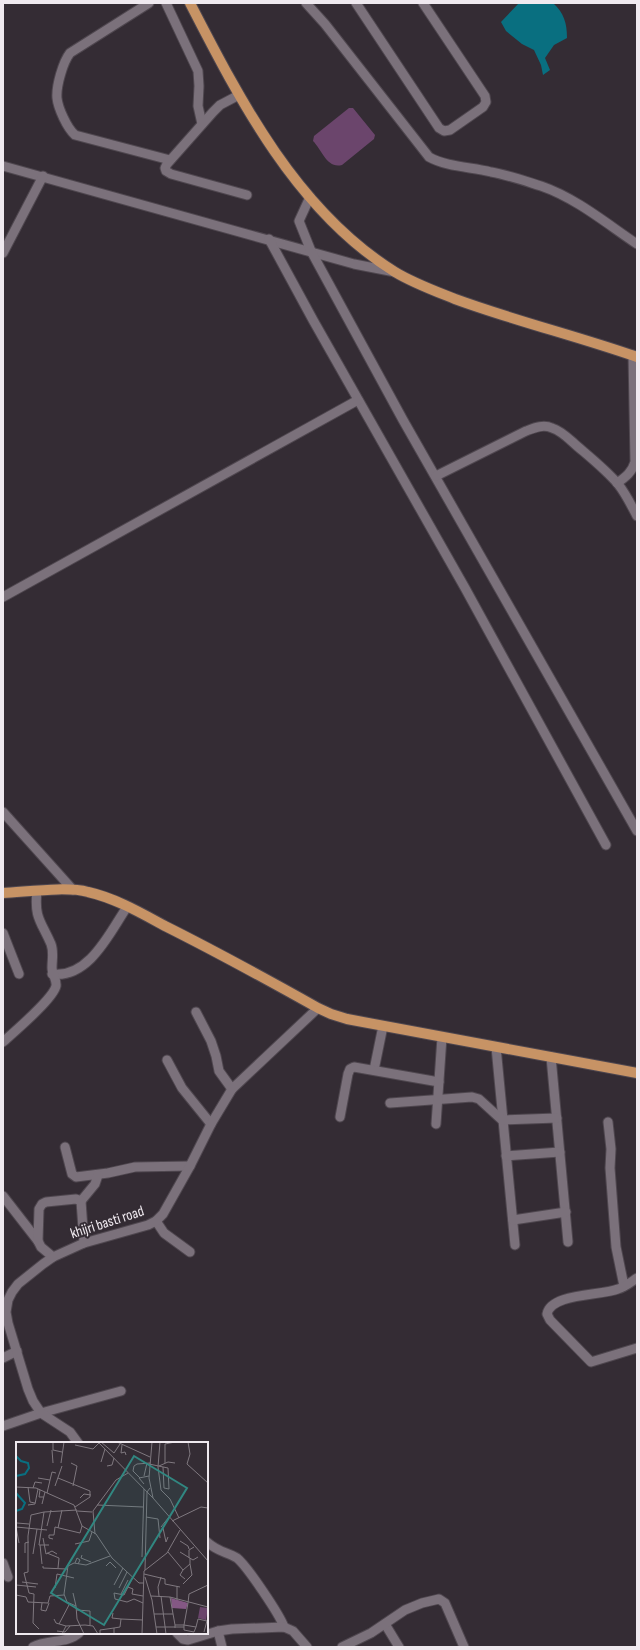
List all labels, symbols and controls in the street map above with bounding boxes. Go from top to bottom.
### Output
street label: khijri basti road [68,1202,146,1243]
inset map [16,1442,208,1634]

